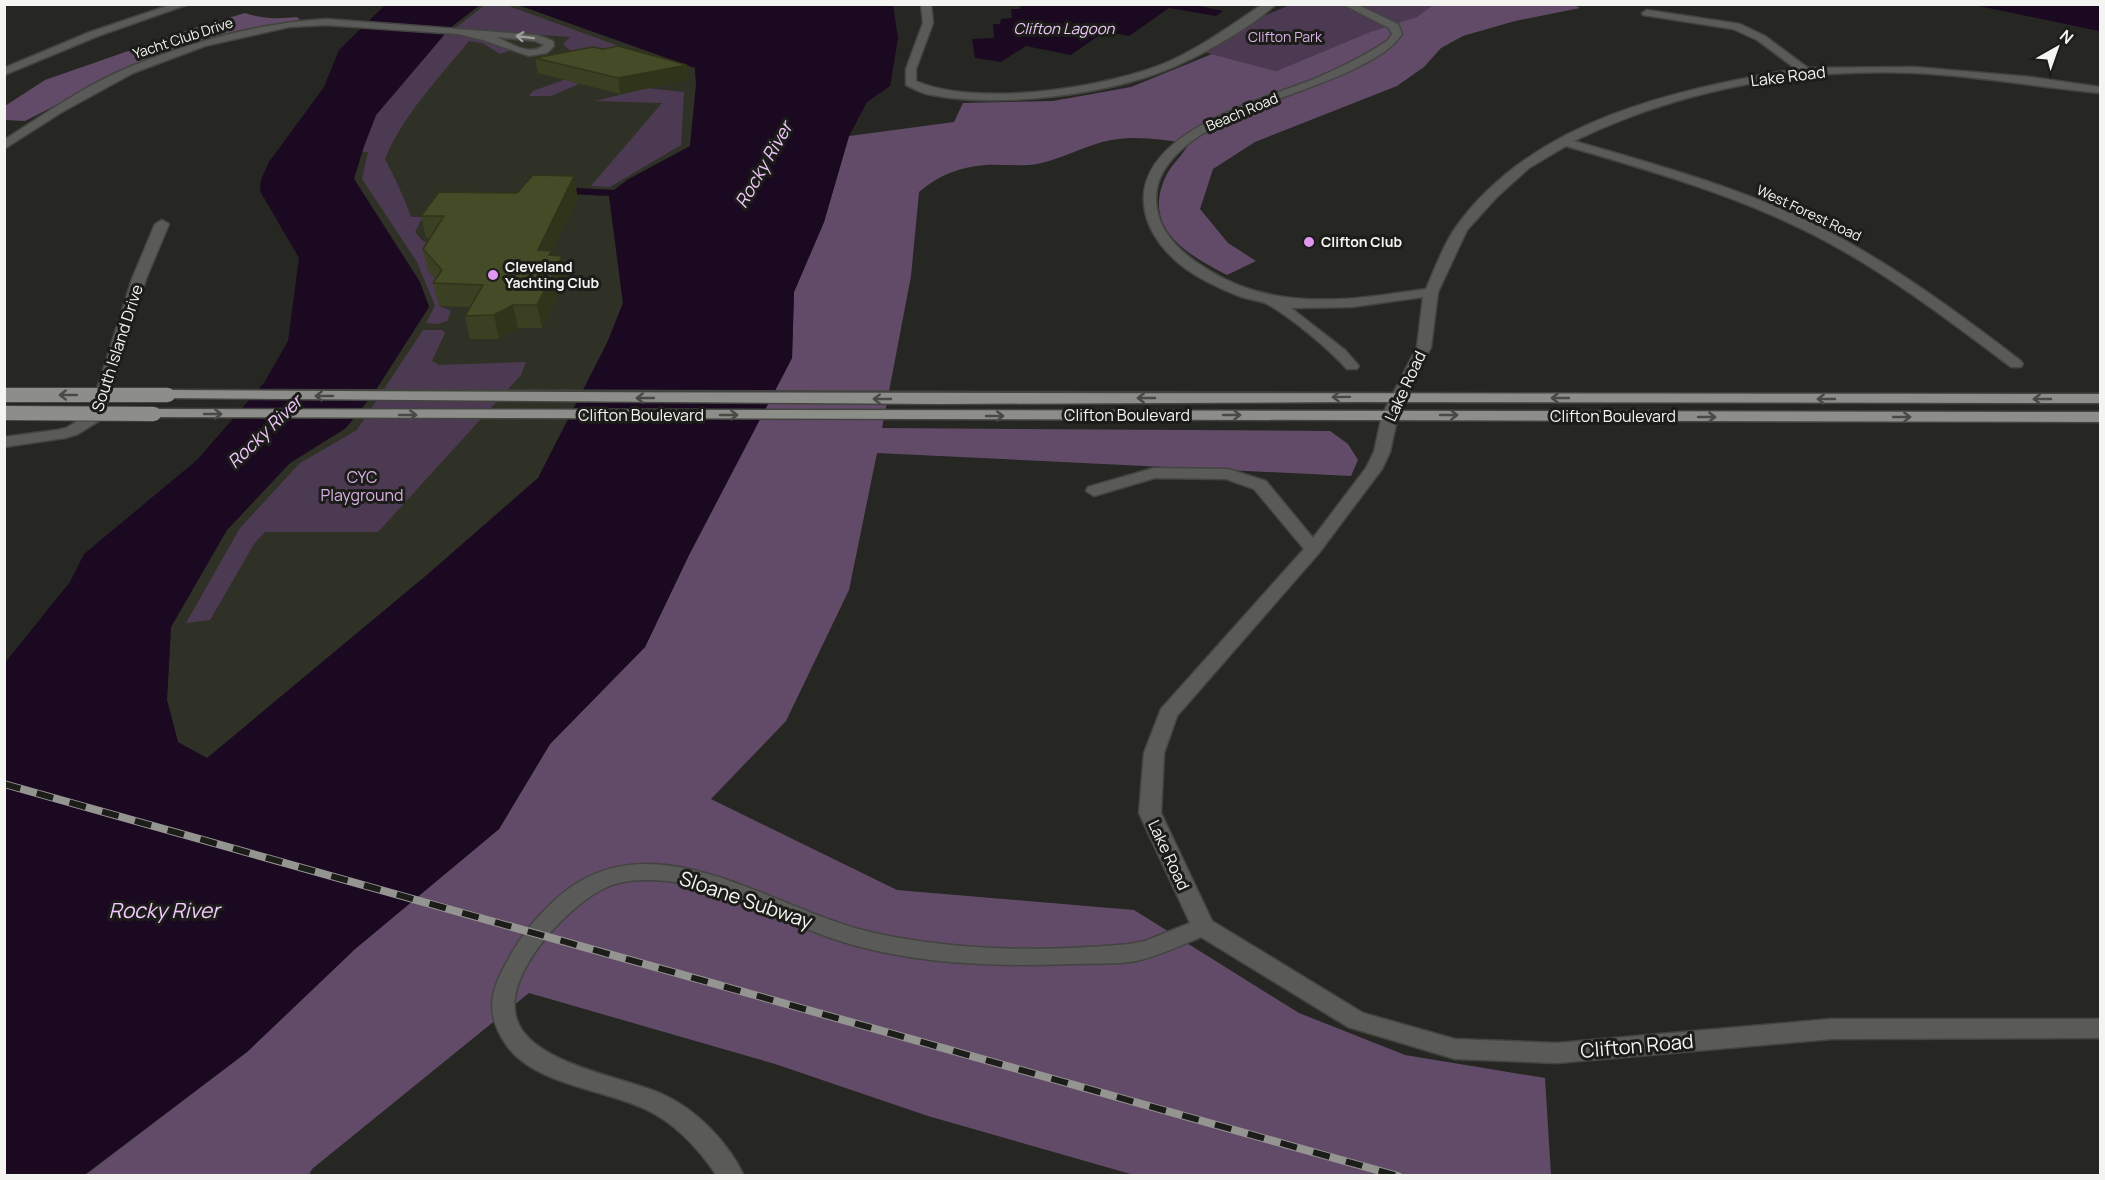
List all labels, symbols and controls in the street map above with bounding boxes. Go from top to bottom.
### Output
street label: Yacht Club Drive [130,12,235,63]
water label: Clifton Lagoon [1013,18,1116,39]
north arrow [2027,18,2087,78]
text: N [2055,24,2078,49]
park label: Clifton Park [1248,27,1323,46]
one-way arrow [515,31,535,42]
street label: Lake Road [1749,60,1827,92]
street label: Beach Road [1203,88,1281,135]
water label: Rocky River [729,115,799,212]
street label: West Forest Road [1754,180,1865,245]
place label: Clifton Club [1321,232,1402,251]
marker: Clifton Club [1302,235,1316,249]
place label: Cleveland Yachting Club [505,257,600,292]
marker: Cleveland Yachting Club [486,268,500,282]
street label: South Island Drive [86,282,148,414]
street label: Lake Road [1379,347,1431,425]
water label: Rocky River [222,388,309,473]
one-way arrow [58,389,78,401]
one-way arrow [314,390,334,402]
one-way arrow [1332,391,1352,403]
one-way arrow [635,392,655,404]
one-way arrow [1137,392,1157,404]
one-way arrow [1551,392,1571,404]
one-way arrow [872,393,892,405]
one-way arrow [1817,393,1837,405]
one-way arrow [2033,393,2053,405]
street label: Clifton Boulevard [578,404,704,426]
street label: Clifton Boulevard [1064,404,1190,426]
street label: Clifton Boulevard [1550,405,1676,427]
one-way arrow [202,408,222,420]
one-way arrow [397,409,417,421]
one-way arrow [718,409,738,421]
one-way arrow [1222,409,1242,421]
one-way arrow [1438,409,1458,421]
one-way arrow [985,410,1005,422]
one-way arrow [1696,411,1716,423]
one-way arrow [1891,411,1911,423]
park label: CYC Playground [320,466,404,506]
street label: Lake Road [1143,816,1195,894]
street label: Sloane Subway [676,864,817,935]
water label: Rocky River [108,896,222,924]
street label: Clifton Road [1579,1027,1695,1064]

